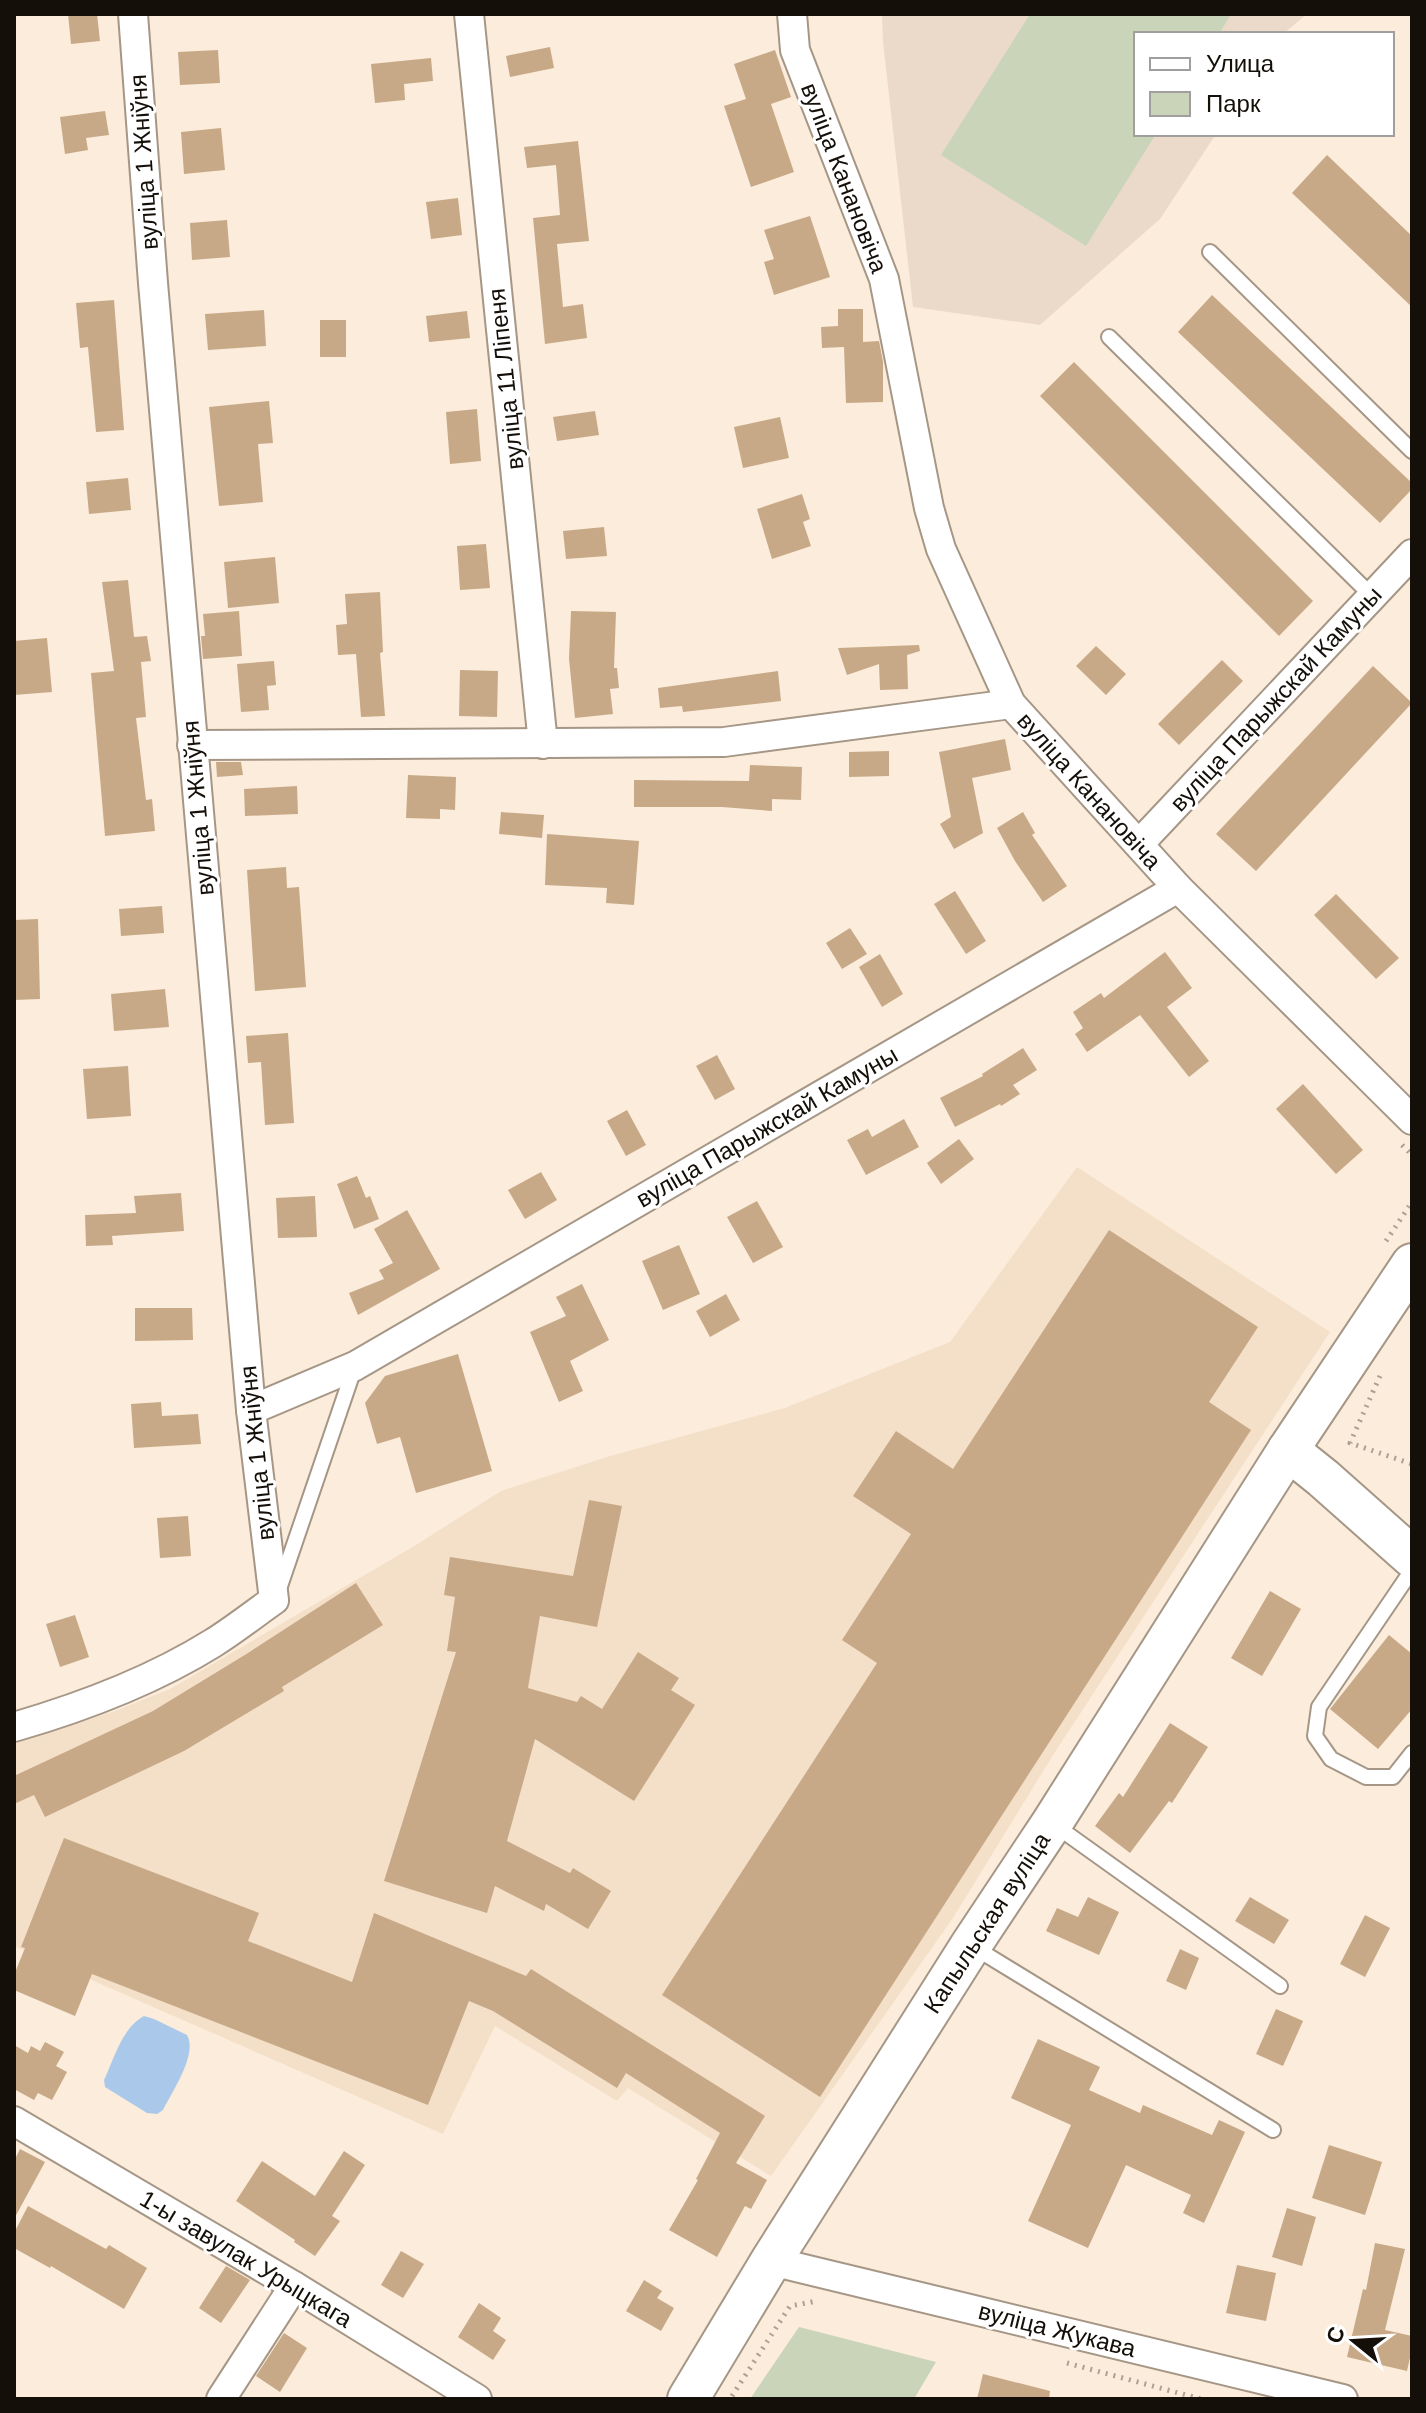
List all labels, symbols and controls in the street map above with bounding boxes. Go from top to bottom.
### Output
legend [1134,32,1394,136]
text: Улица [1206,50,1275,77]
street label: вуліца 1 Жніўня [124,73,163,251]
street label: вуліца Канановіча [796,79,893,277]
text: Парк [1206,90,1261,117]
street label: вуліца 11 Ліпеня [483,287,528,471]
street label: вуліца Парыжскай Камуны [1164,581,1387,817]
street label: вуліца Канановіча [1012,707,1167,875]
street label: вуліца 1 Жніўня [176,719,219,897]
street label: вуліца Парыжскай Камуны [631,1041,902,1213]
street label: вуліца 1 Жніўня [234,1364,279,1542]
street label: Капыльская вуліца [918,1827,1056,2018]
street label: 1-ы завулак Урыцкага [135,2185,358,2333]
street label: вуліца Жукава [976,2297,1139,2362]
north arrow [1314,2301,1394,2381]
text: С [1321,2323,1350,2346]

